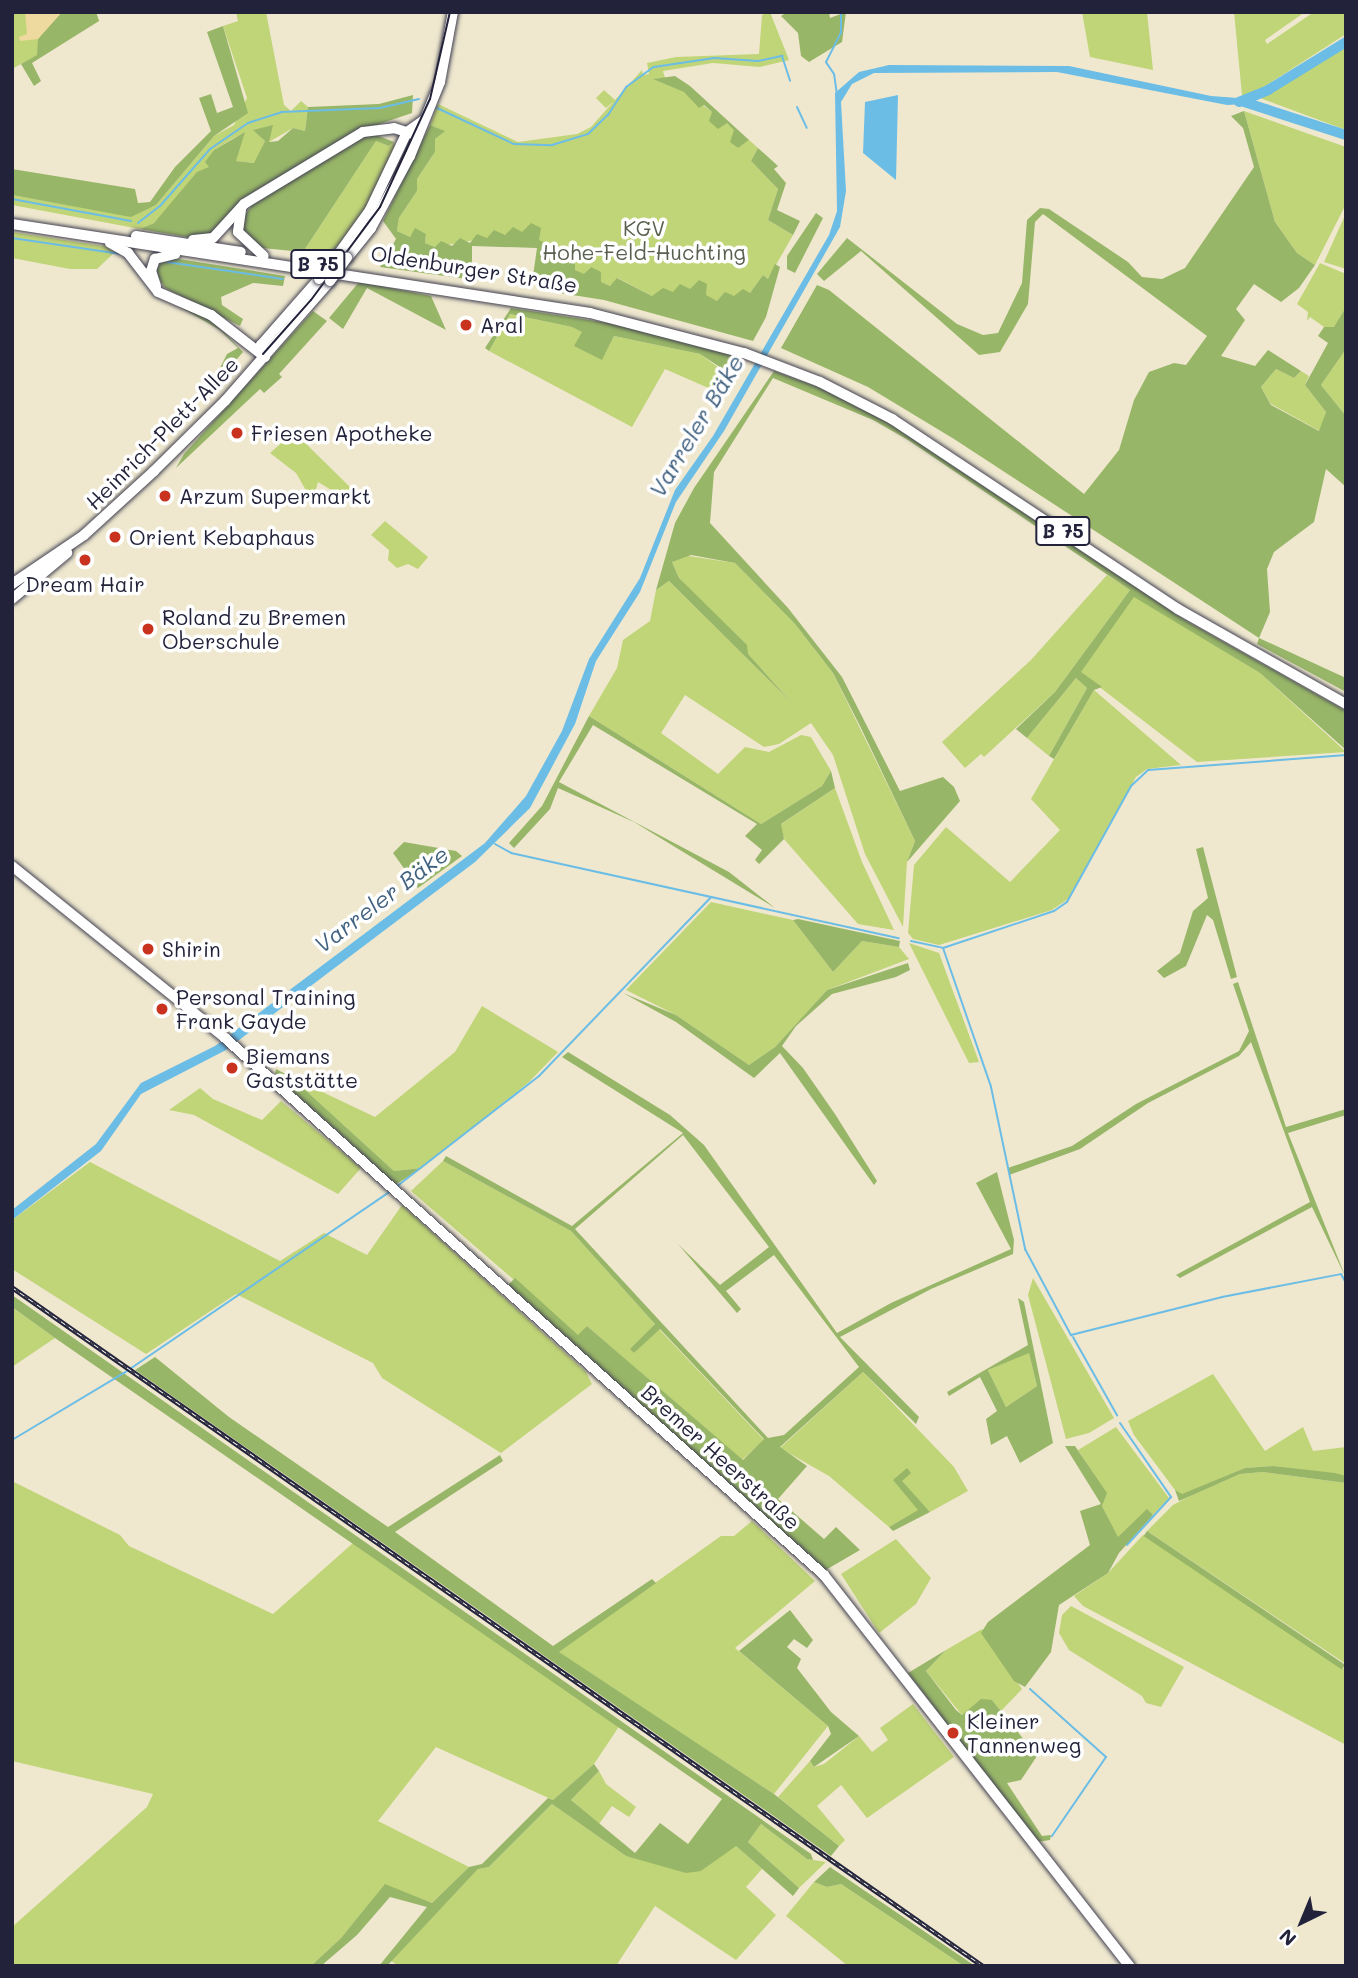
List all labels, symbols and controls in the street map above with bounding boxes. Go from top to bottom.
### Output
park label: KGV Hohe-Feld-Huchting [542,215,746,265]
street label: Oldenburger Straße [369,240,579,298]
road number: B 75 [290,248,346,280]
place label: Aral [480,312,523,338]
marker: Aral [458,317,474,333]
water label: Varreler Bäke [643,350,749,502]
street label: Heinrich-Plett-Allee [80,351,244,515]
place label: Friesen Apotheke [251,420,432,446]
marker: Friesen Apotheke [229,425,245,441]
place label: Arzum Supermarkt [179,483,371,509]
marker: Arzum Supermarkt [157,488,173,504]
road number: B 75 [1035,516,1091,546]
place label: Orient Kebaphaus [129,524,315,550]
marker: Orient Kebaphaus [107,529,123,545]
marker: Dream Hair [77,552,93,568]
place label: Dream Hair [25,571,145,597]
place label: Roland zu Bremen Oberschule [162,604,346,654]
marker: Roland zu Bremen Oberschule [140,621,156,637]
water label: Varreler Bäke [308,840,454,958]
place label: Shirin [162,936,221,962]
marker: Shirin [140,941,156,957]
place label: Personal Training Frank Gayde [176,984,355,1034]
marker: Personal Training Frank Gayde [154,1001,170,1017]
place label: Biemans Gaststätte [246,1043,358,1093]
marker: Biemans Gaststätte [224,1060,240,1076]
street label: Bremer Heerstraße [637,1379,805,1535]
place label: Kleiner Tannenweg [967,1708,1081,1758]
marker: Kleiner Tannenweg [945,1725,961,1741]
north arrow [1267,1887,1337,1957]
text: N [1274,1924,1301,1952]

